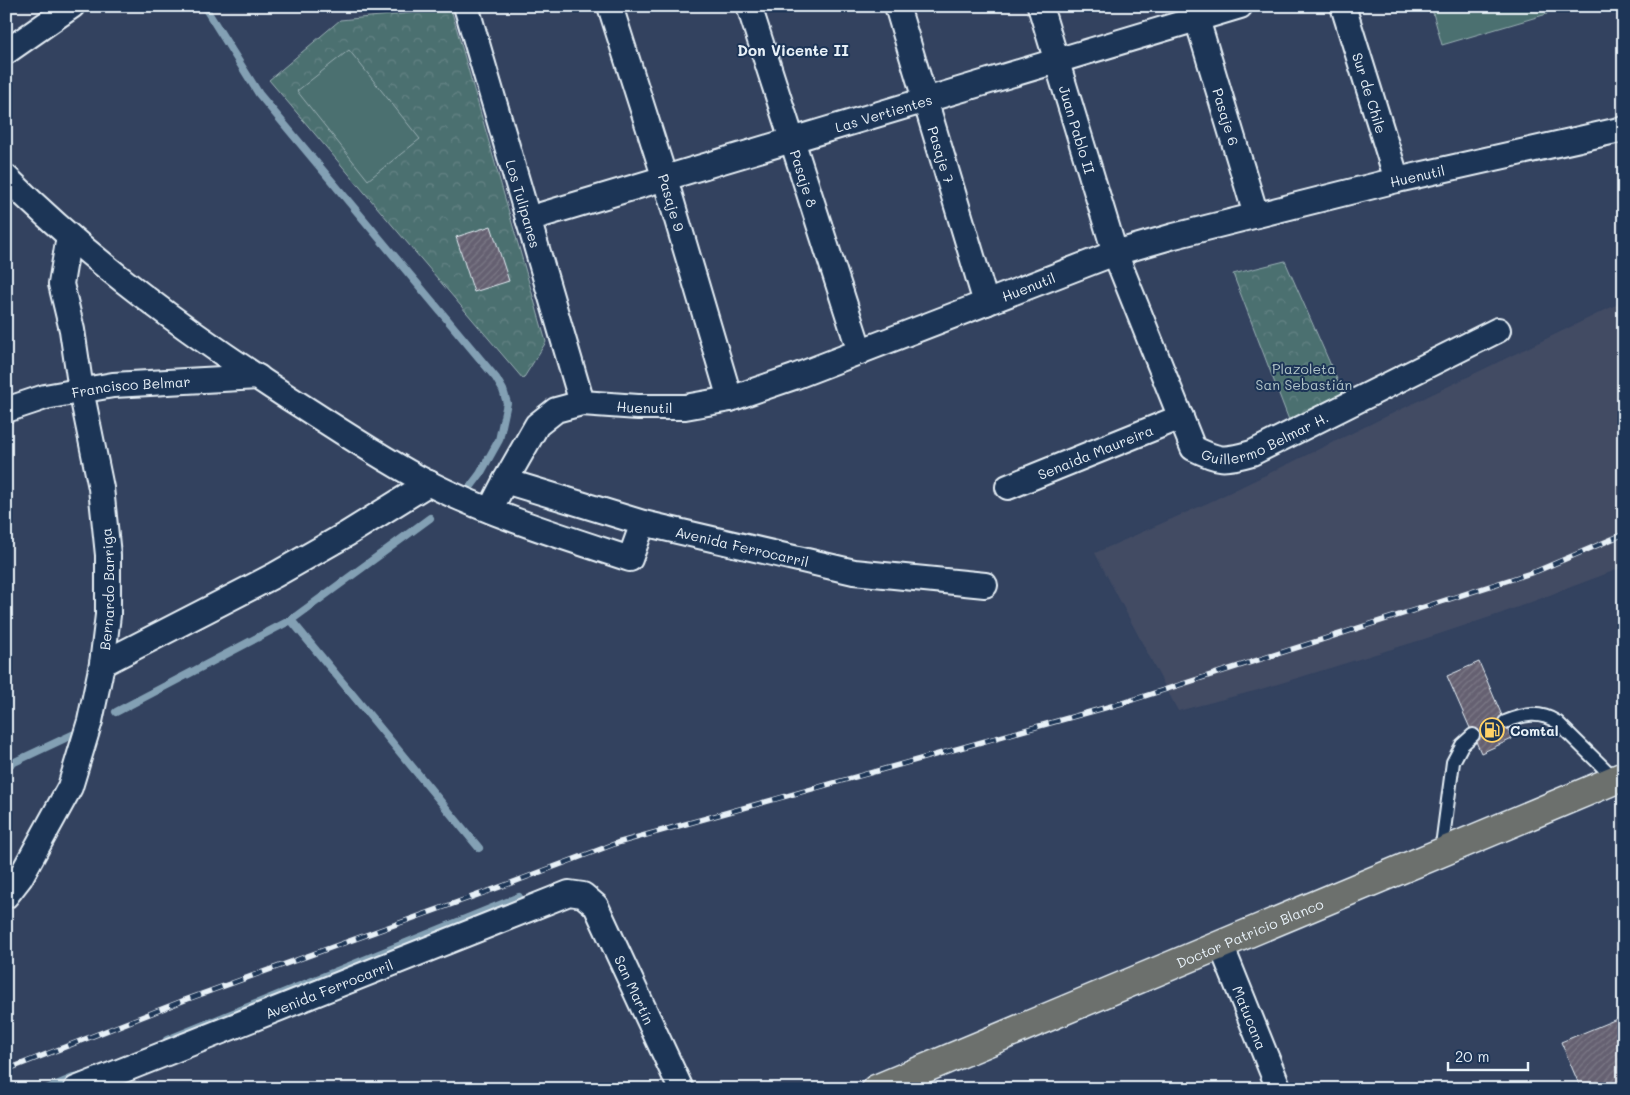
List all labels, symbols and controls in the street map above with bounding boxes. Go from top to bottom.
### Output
district label: Don Vicente II [737,40,849,60]
street label: Sur de Chile [1349,50,1391,136]
street label: Juan Pablo II [1055,83,1100,176]
street label: Pasaje 6 [1209,86,1244,148]
street label: Las Vertientes [832,89,934,136]
street label: Pasaje 7 [924,124,959,185]
street label: Pasaje 8 [786,147,822,209]
street label: Los Tulipanes [502,157,546,250]
street label: Huenutil [1388,160,1447,191]
street label: Pasaje 9 [654,171,689,233]
street label: Huenutil [999,268,1058,305]
park label: Plazoleta San Sebastián [1256,359,1352,394]
street label: Francisco Belmar [70,371,191,402]
street label: Huenutil [616,396,672,417]
street label: Guillermo Belmar H. [1199,407,1331,468]
street label: Senaida Maureira [1035,420,1156,484]
street label: Avenida Ferrocarril [674,521,811,571]
street label: Bernardo Barriga [94,527,118,651]
fuel station icon: Comtal [1479,717,1505,743]
place label: Comtal [1510,721,1559,740]
street label: Doctor Patricio Blanco [1173,893,1326,972]
street label: San Martín [611,952,659,1027]
street label: Avenida Ferrocarril [262,955,396,1023]
street label: Matucana [1229,983,1272,1052]
scale bar [1448,1040,1528,1072]
text: 20 m [1455,1046,1489,1066]

